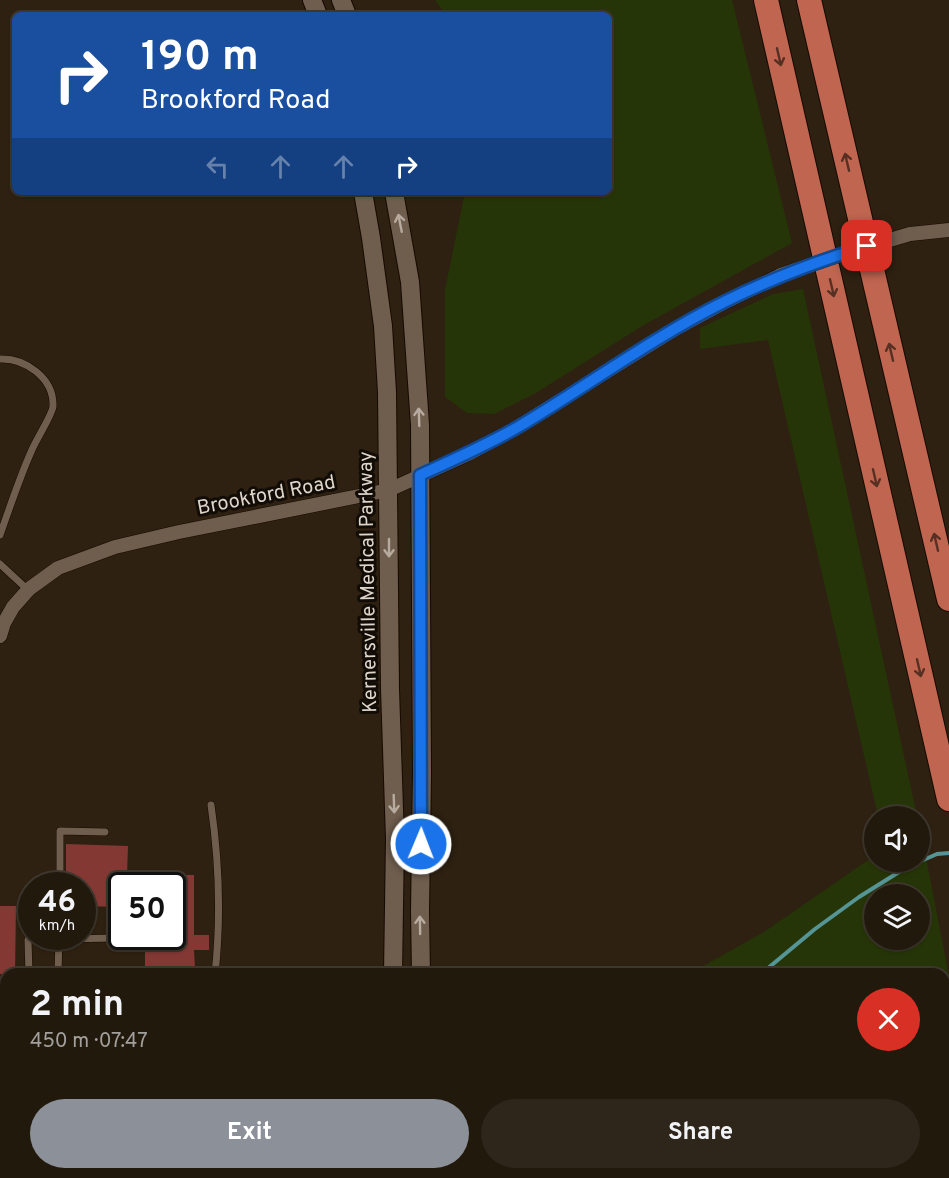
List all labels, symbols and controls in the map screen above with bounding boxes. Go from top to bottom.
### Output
text: 190 m [141,32,259,85]
icon: right [42,36,120,114]
one-way arrow [773,47,785,66]
text: Brookford Road [141,84,330,118]
icon: left [201,150,234,183]
icon: ahead [264,150,297,183]
icon: ahead [327,150,360,183]
icon: right [390,150,423,183]
one-way arrow [840,153,852,172]
one-way arrow [394,213,405,233]
pin [841,220,892,271]
icon: arrive [850,229,883,262]
one-way arrow [826,278,838,297]
one-way arrow [885,343,897,362]
one-way arrow [414,407,425,427]
street label: Kernersville Medical Parkway [354,451,384,713]
one-way arrow [870,468,882,487]
street label: Brookford Road [195,470,338,522]
one-way arrow [929,532,941,551]
one-way arrow [383,538,395,558]
one-way arrow [914,658,925,677]
one-way arrow [388,793,399,813]
map controls [864,806,930,950]
button: sound [864,806,930,872]
position arrow [389,812,453,876]
speed limit sign: 50 [108,872,186,950]
button: layers [864,884,930,950]
text: 46 [38,885,76,922]
one-way arrow [414,915,426,935]
text: km/h [39,917,75,936]
text: 2 min [30,983,124,1029]
button: close [857,988,920,1051]
text: 450 m · 07:47 [30,1029,148,1055]
button: Exit [30,1099,469,1168]
button: Share [481,1099,920,1168]

